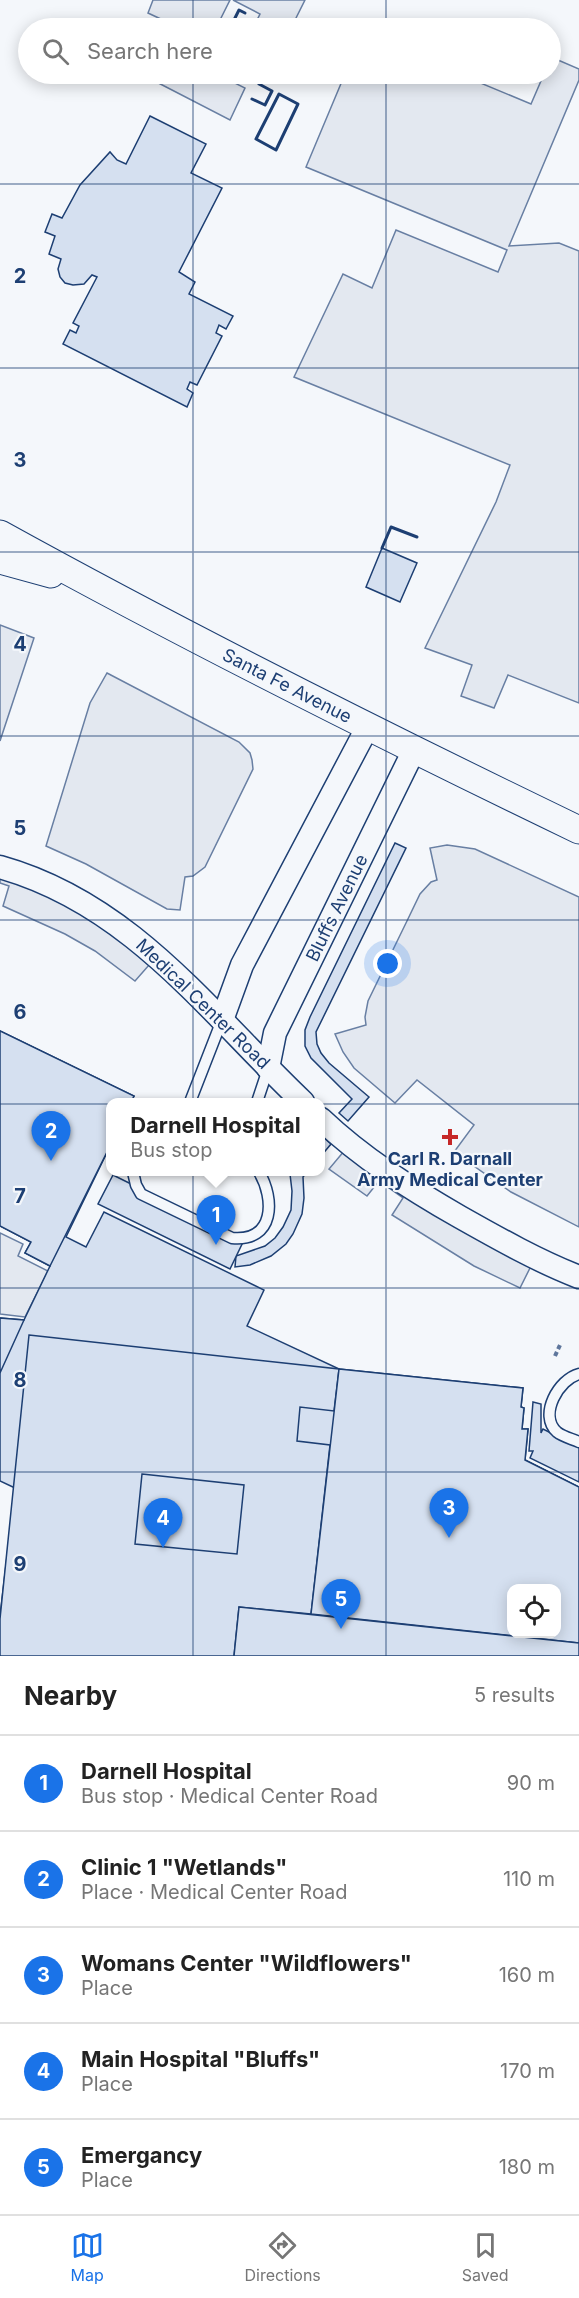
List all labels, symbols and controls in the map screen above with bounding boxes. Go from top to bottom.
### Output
search box [18,18,561,84]
icon: search [39,35,72,68]
text: Search here [87,38,213,64]
text: 2 [14,264,26,288]
text: 3 [14,448,26,472]
text: 4 [13,632,27,656]
street label: Santa Fe Avenue [219,644,355,727]
text: 5 [14,816,26,840]
street label: Bluffs Avenue [302,851,372,965]
street label: Medical Center Road [132,934,275,1073]
your location [373,949,402,978]
text: 6 [14,1000,27,1024]
popup [106,1098,325,1176]
pin: 2 [32,1112,70,1161]
text: Darnell Hospital [130,1112,301,1138]
marker: Carl R. Darnall Army Medical Center [441,1128,459,1146]
text: Bus stop [130,1138,212,1162]
place label: Carl R. Darnall Army Medical Center [357,1148,543,1190]
text: 7 [14,1184,26,1208]
pin: 1 [196,1196,236,1245]
text: 8 [13,1368,27,1392]
pin: 3 [430,1488,468,1538]
pin: 4 [144,1498,182,1548]
text: 9 [14,1552,27,1576]
pin: 5 [322,1580,360,1629]
map controls [507,1584,561,1638]
button: locate [507,1584,561,1638]
text: Nearby [24,1680,117,1711]
text: 5 results [474,1683,555,1707]
text: Darnell Hospital [81,1758,252,1784]
text: 1 [39,1771,48,1795]
text: 90 m [507,1771,555,1795]
text: Bus stop · Medical Center Road [81,1784,378,1808]
text: Clinic 1 "Wetlands" [81,1854,287,1880]
text: 2 [37,1867,50,1891]
text: 110 m [503,1867,555,1891]
text: Place · Medical Center Road [81,1880,348,1904]
text: Womans Center "Wildflowers" [81,1950,412,1976]
text: 3 [37,1963,50,1987]
text: 160 m [499,1963,555,1987]
text: Place [81,1976,133,2000]
text: Main Hospital "Bluffs" [81,2046,320,2072]
text: 4 [37,2059,50,2083]
text: 170 m [500,2059,555,2083]
text: Place [81,2072,133,2096]
text: Emergancy [81,2142,202,2168]
text: 5 [37,2155,50,2179]
text: 180 m [499,2155,555,2179]
text: Place [81,2168,133,2192]
tab: Map [70,2229,104,2285]
tab: Directions [245,2229,321,2285]
tab: Saved [462,2229,509,2285]

